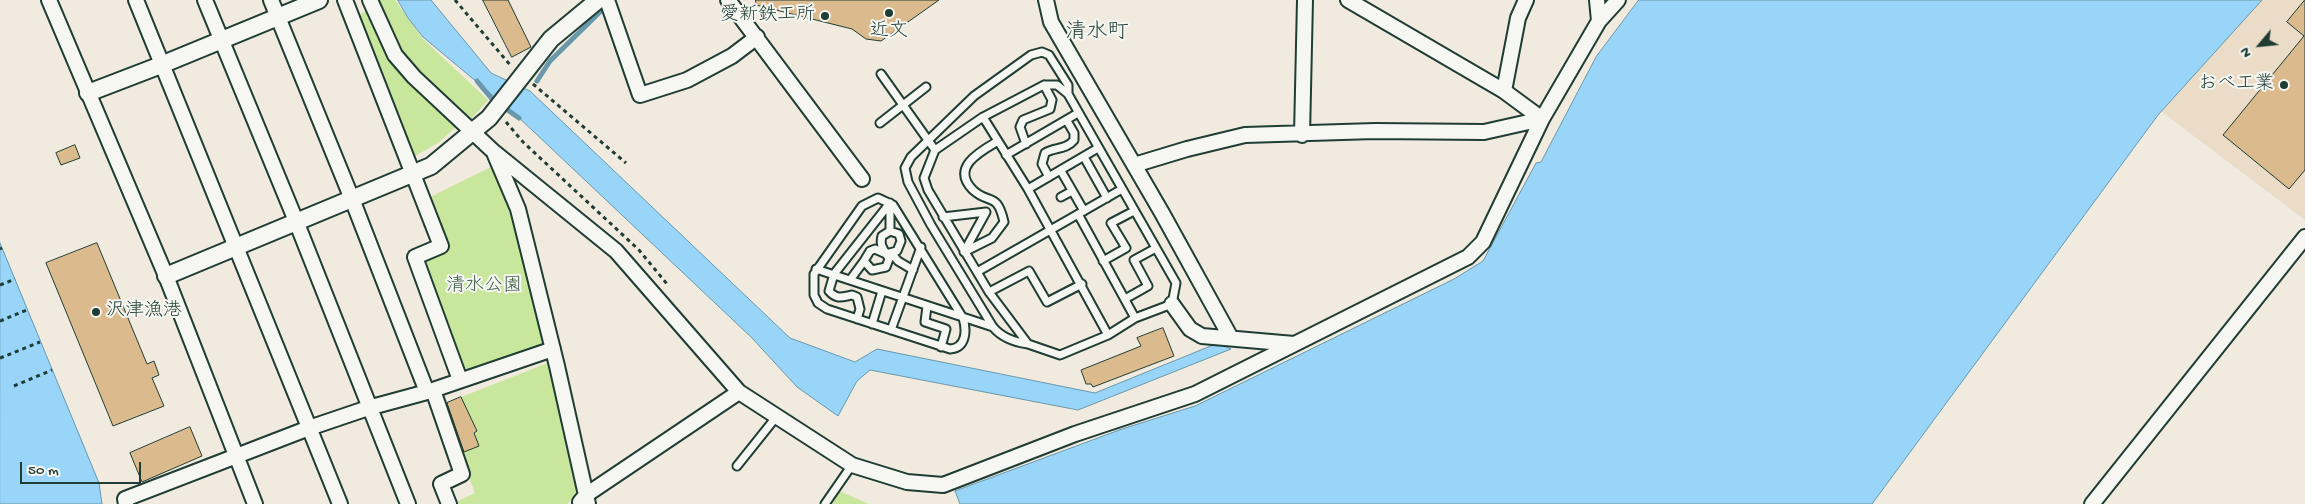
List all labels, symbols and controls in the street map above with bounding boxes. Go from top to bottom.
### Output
place label: 愛新鉄工所 [720,5,815,27]
marker: 近文 [883,7,895,19]
marker: 愛新鉄工所 [819,10,831,22]
north arrow [2235,20,2285,70]
place label: 近文 [870,21,908,43]
district label: 清水町 [1066,21,1128,47]
text: N [2237,44,2256,60]
place label: おべ工業 [2198,74,2274,96]
marker: おべ工業 [2278,79,2290,91]
park label: 清水公園 [446,276,522,298]
place label: 沢津漁港 [106,301,182,323]
marker: 沢津漁港 [90,306,102,318]
scale bar [22,452,144,484]
text: 50 m [28,462,59,480]

